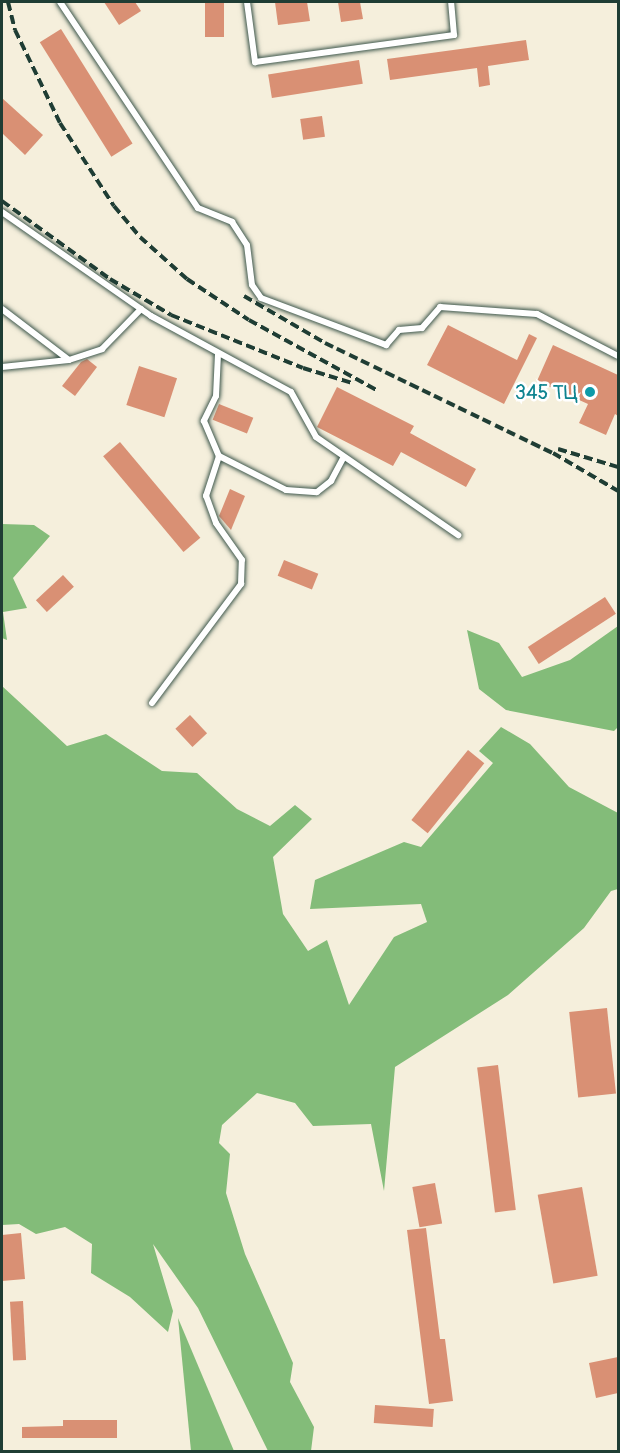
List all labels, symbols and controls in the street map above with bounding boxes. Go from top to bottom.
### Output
place label: 345 ТЦ [515,380,578,404]
marker: 345 ТЦ [583,385,597,399]

